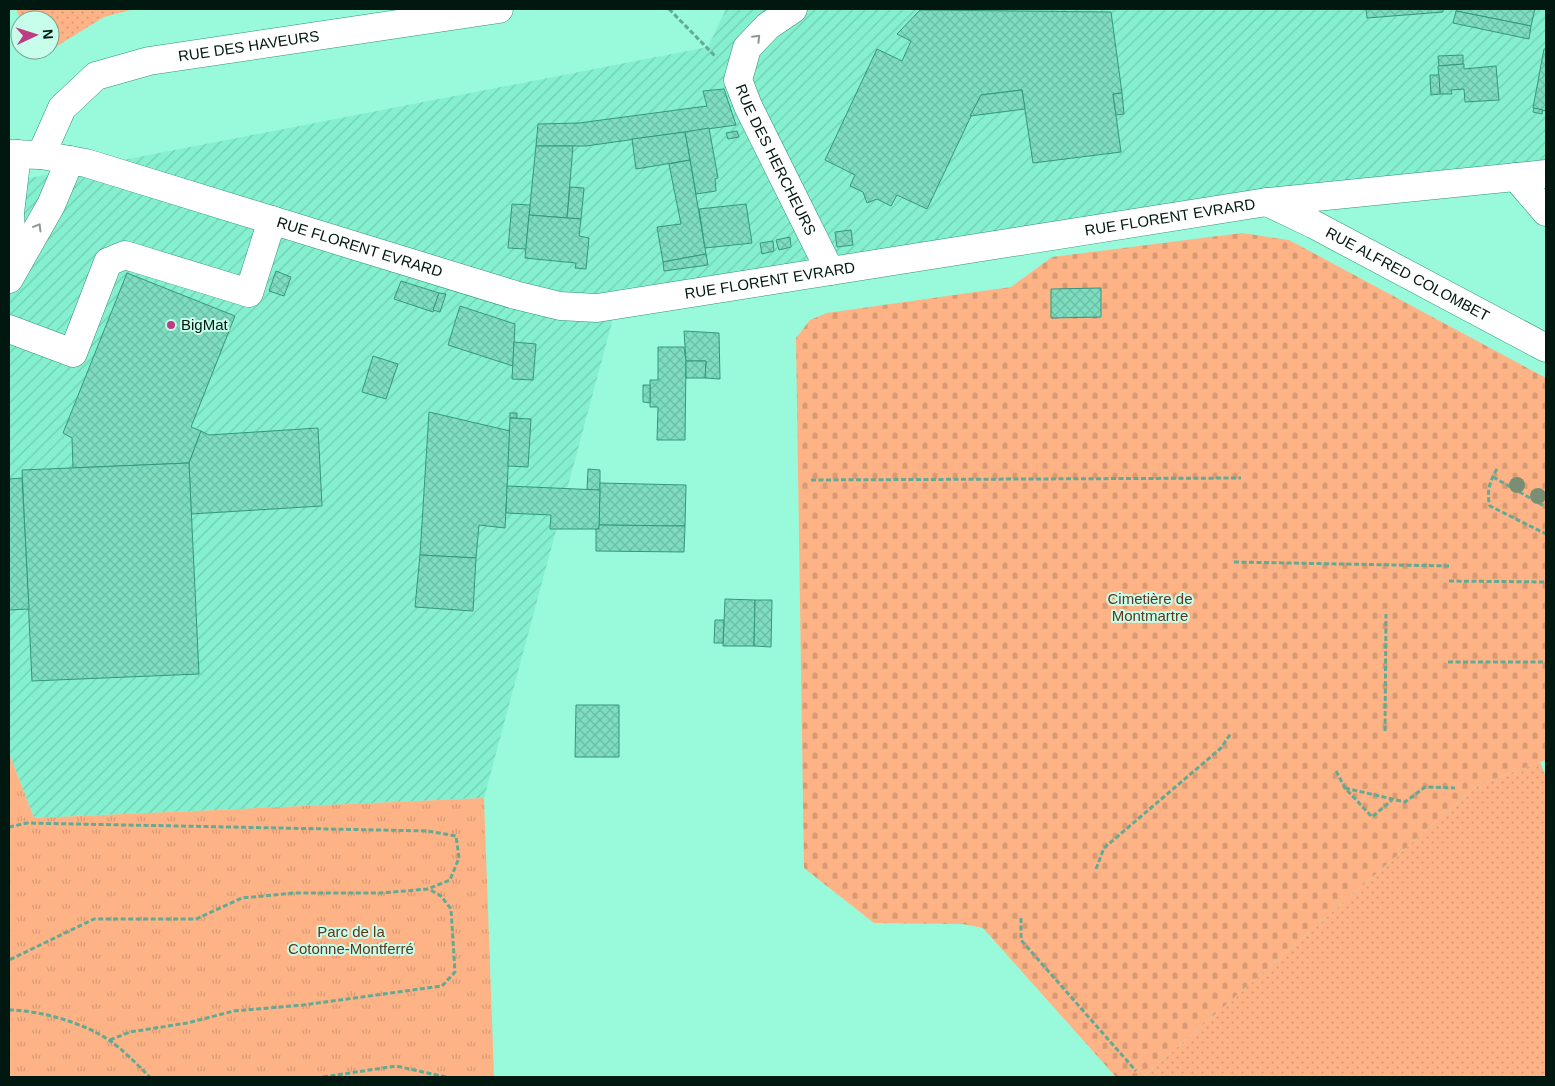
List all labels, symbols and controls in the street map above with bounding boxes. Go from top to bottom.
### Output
north arrow [10,10,60,60]
street label: RUE DES HAVEURS [177,27,320,65]
text: N [40,28,56,40]
one-way arrow [751,35,760,44]
street label: RUE DES HERCHEURS [732,82,820,238]
street label: RUE FLORENT EVRARD [1083,195,1256,239]
street label: RUE FLORENT EVRARD [275,213,445,280]
one-way arrow [31,223,41,232]
street label: RUE ALFRED COLOMBET [1323,223,1492,324]
street label: RUE FLORENT EVRARD [683,258,856,302]
place label: BigMat [181,316,229,333]
marker: BigMat [165,319,177,331]
park label: Cimetière de Montmartre [1107,590,1193,624]
park label: Parc de la Cotonne-Montferré [288,923,414,957]

